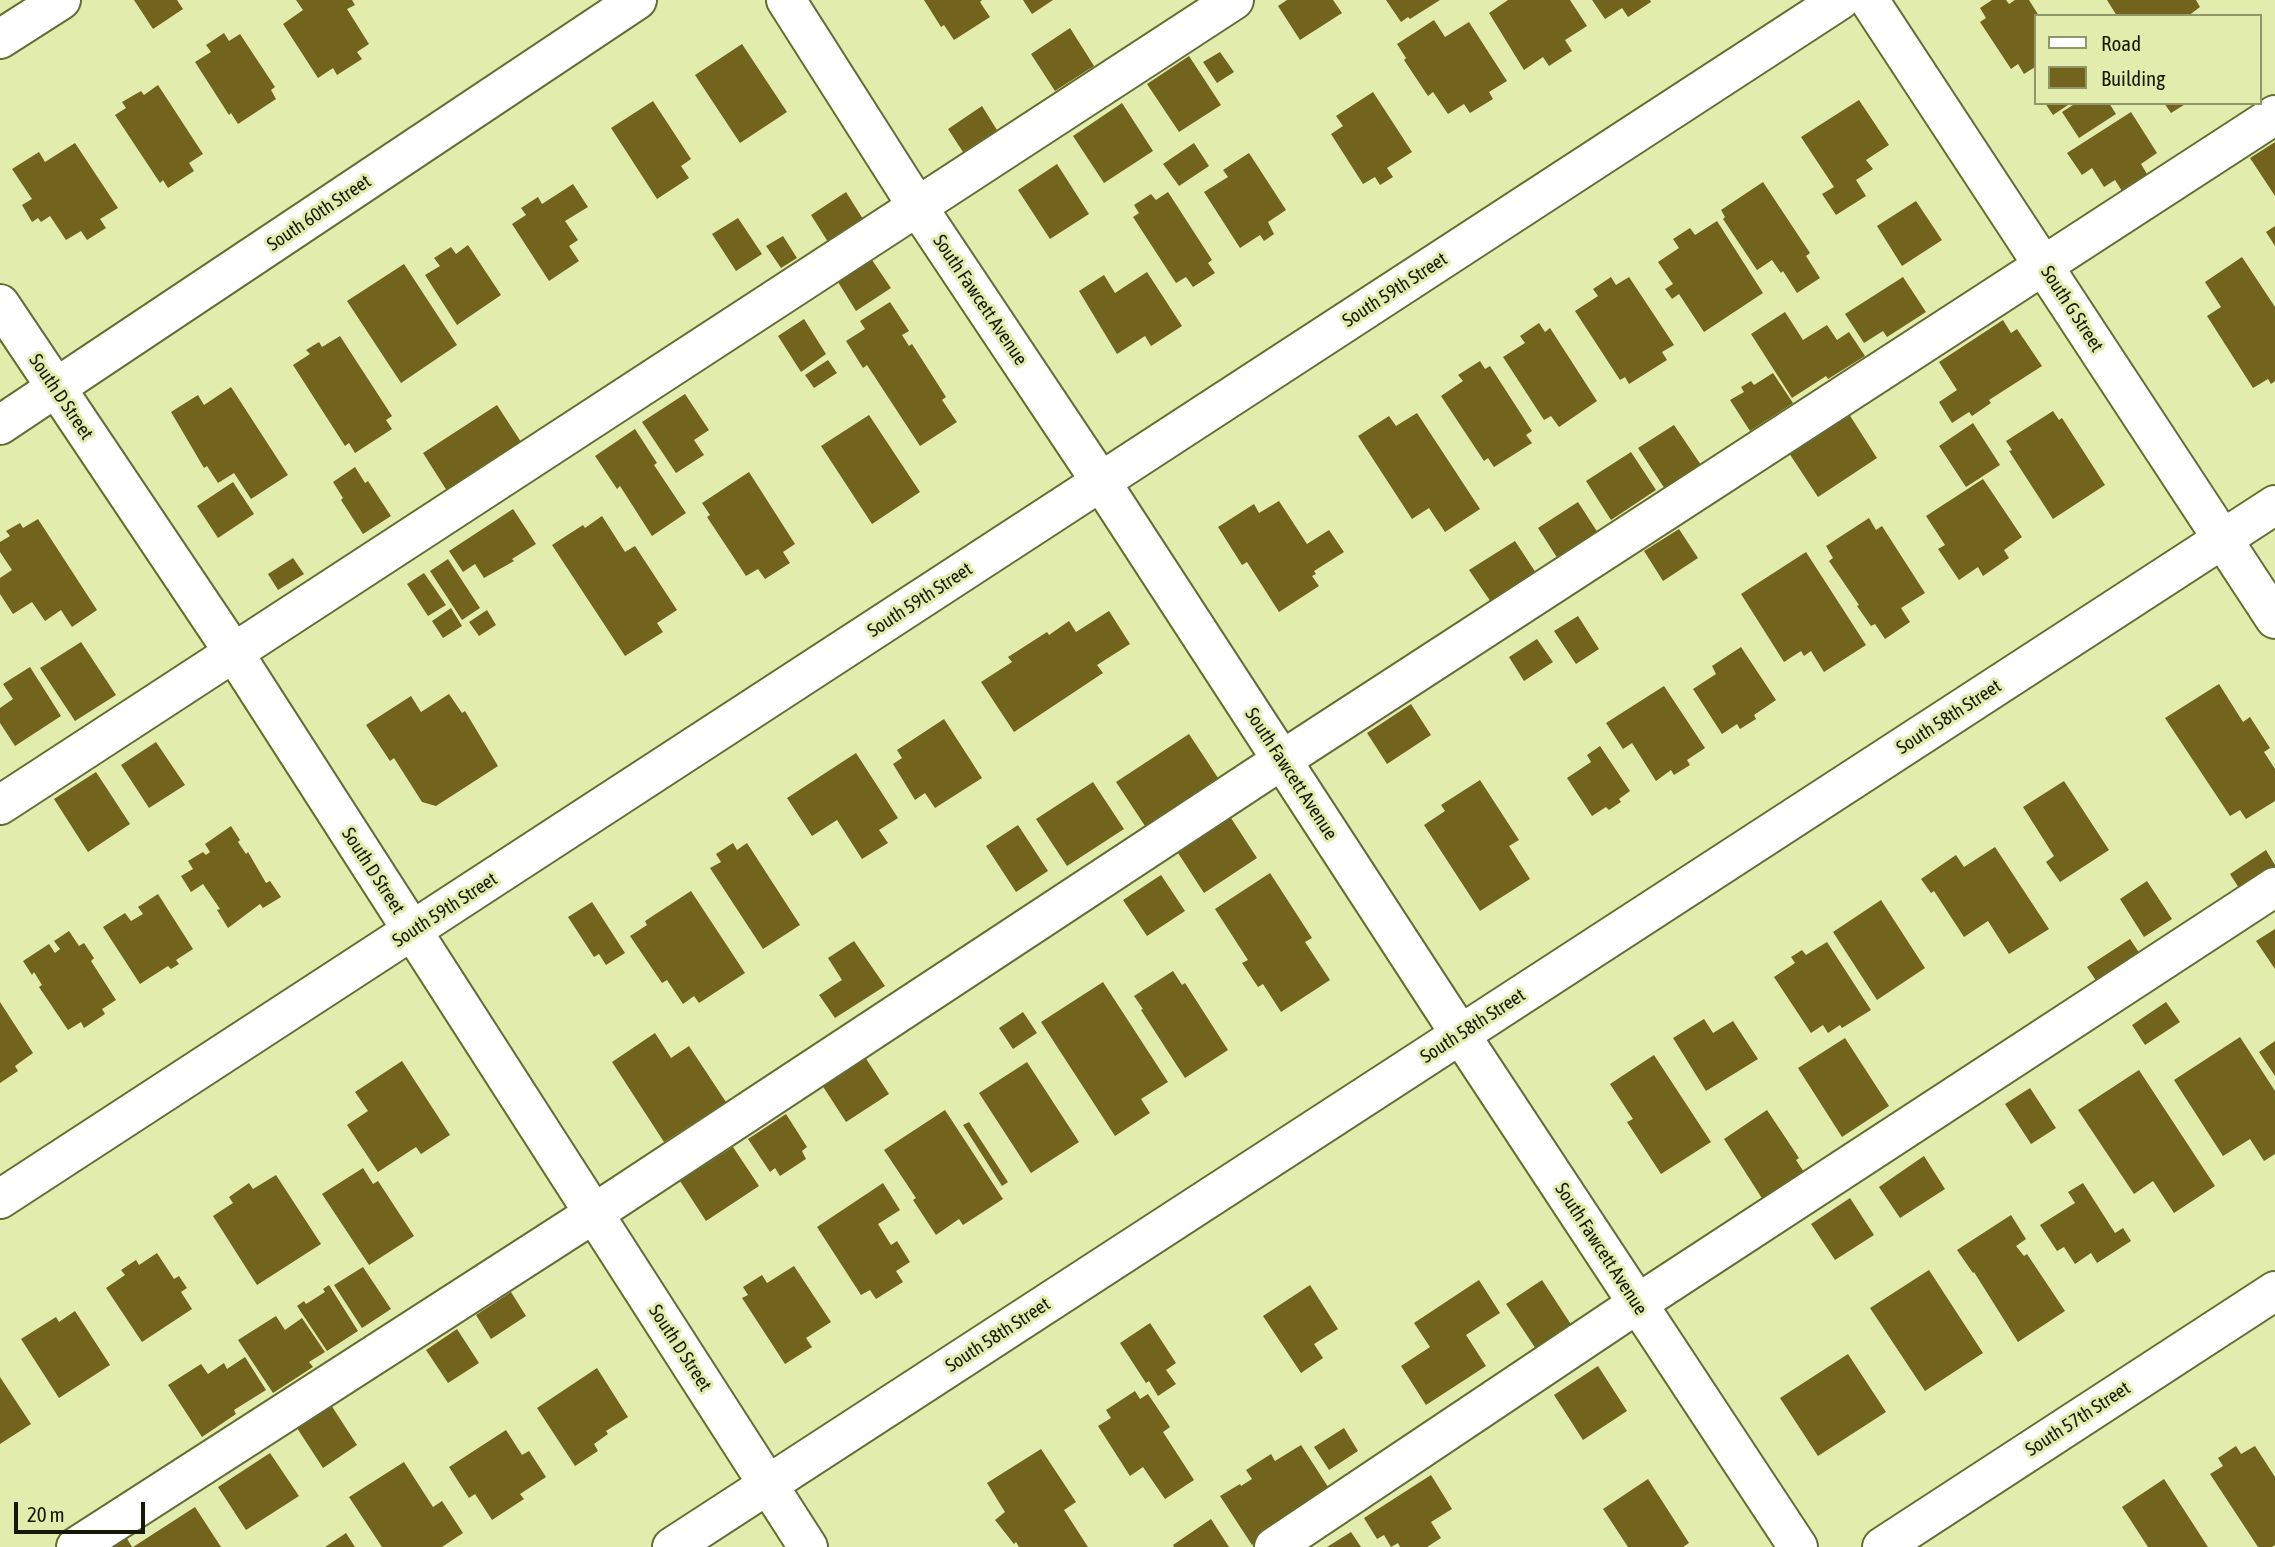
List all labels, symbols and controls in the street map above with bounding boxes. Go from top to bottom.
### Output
legend [2034,14,2261,105]
text: Road [2101,31,2141,55]
text: Building [2101,66,2165,90]
street label: South 60th Street [263,170,375,256]
street label: South Fawcett Avenue [928,230,1032,370]
street label: South 59th Street [1338,248,1452,332]
street label: South G Street [2036,262,2108,356]
street label: South D Street [24,350,98,444]
street label: South 59th Street [863,558,977,642]
street label: South 58th Street [1892,675,2006,759]
street label: South Fawcett Avenue [1240,704,1342,844]
street label: South D Street [337,824,409,918]
street label: South 59th Street [388,868,502,952]
street label: South 58th Street [1416,984,1530,1068]
street label: South Fawcett Avenue [1550,1179,1652,1319]
street label: South 58th Street [941,1293,1055,1377]
street label: South D Street [644,1301,716,1395]
street label: South 57th Street [2021,1377,2135,1461]
scale bar [18,1488,149,1532]
text: 20 m [27,1502,65,1526]

